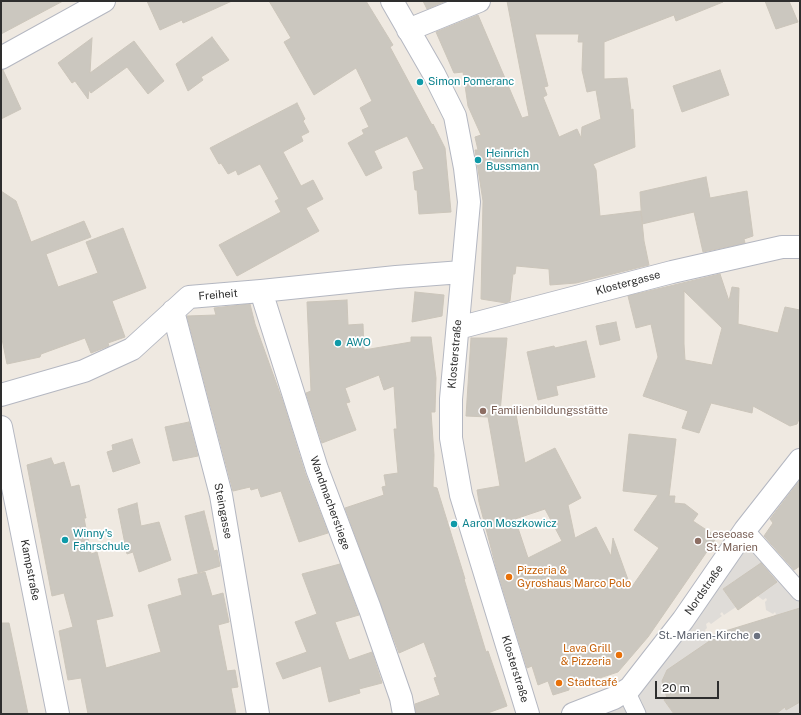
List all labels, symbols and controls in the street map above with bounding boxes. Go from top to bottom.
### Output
place label: Simon Pomeranc [428,75,514,89]
marker: Simon Pomeranc [415,77,425,87]
place label: Heinrich Bussmann [486,147,539,173]
marker: Heinrich Bussmann [473,155,483,165]
street label: Klostergasse [594,268,662,298]
street label: Freiheit [198,287,238,303]
street label: Klosterstraße [445,319,465,389]
place label: AWO [346,336,371,350]
marker: AWO [333,338,343,348]
place label: Familienbildungsstätte [491,404,608,418]
marker: Familienbildungsstätte [478,406,488,416]
street label: Wandmacherstiege [307,454,353,552]
street label: Steingasse [211,482,235,540]
place label: Aaron Moszkowicz [462,517,557,531]
marker: Aaron Moszkowicz [449,519,459,529]
place label: Winny's Fahrschule [73,527,130,553]
place label: Leseoase St. Marien [706,528,758,554]
marker: Winny's Fahrschule [60,535,70,545]
marker: Leseoase St. Marien [693,536,703,546]
street label: Kampstraße [18,538,42,602]
street label: Nordstraße [682,563,726,617]
place label: Pizzeria & Gyroshaus Marco Polo [517,564,631,590]
marker: Pizzeria & Gyroshaus Marco Polo [504,572,514,582]
place label: St.-Marien-Kirche [658,629,749,643]
marker: St.-Marien-Kirche [752,631,762,641]
street label: Klosterstraße [499,634,531,704]
place label: Lava Grill & Pizzeria [561,642,611,668]
marker: Lava Grill & Pizzeria [614,650,624,660]
scale bar [657,673,721,699]
place label: Stadtcafé [567,676,617,690]
marker: Stadtcafé [554,678,564,688]
text: 20 m [662,681,690,695]

